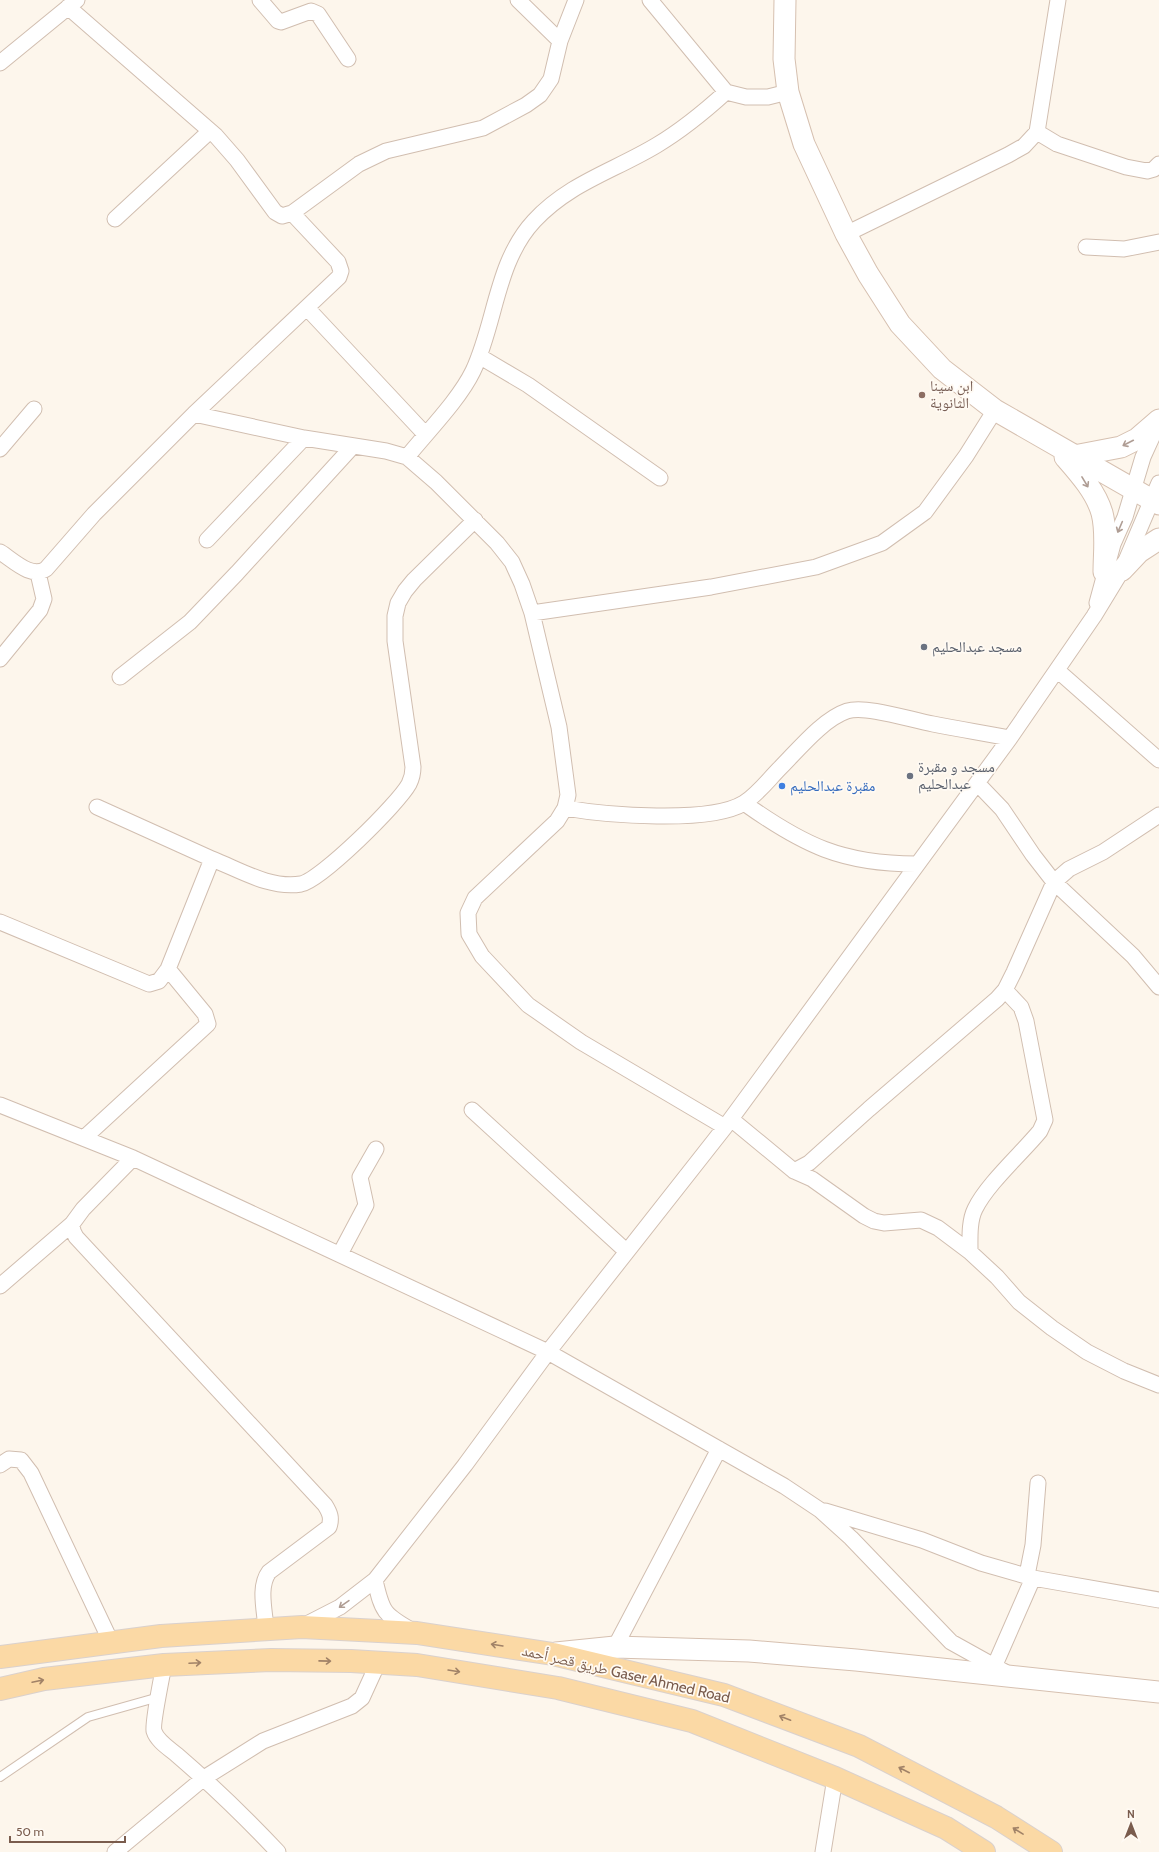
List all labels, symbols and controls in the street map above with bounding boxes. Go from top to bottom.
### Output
place label: ابن سينا الثانوية [930,377,973,412]
marker: ابن سينا الثانوية [917,390,927,400]
one-way arrow [1122,440,1134,447]
one-way arrow [1082,476,1090,488]
one-way arrow [1116,521,1124,533]
place label: مسجد عبدالحليم [932,638,1022,657]
marker: مسجد عبدالحليم [919,642,929,652]
place label: مسجد و مقبرة عبدالحليم [918,758,995,794]
marker: مسجد و مقبرة عبدالحليم [905,771,915,781]
place label: مقبرة عبدالحليم [790,777,876,796]
marker: مقبرة عبدالحليم [777,781,787,791]
one-way arrow [339,1599,350,1608]
one-way arrow [490,1641,503,1649]
street label: طريق قصر أحمد Gaser Ahmed Road [520,1641,732,1708]
one-way arrow [318,1657,331,1665]
one-way arrow [188,1660,201,1667]
one-way arrow [447,1668,460,1676]
one-way arrow [31,1676,44,1684]
one-way arrow [779,1714,791,1722]
one-way arrow [898,1765,910,1773]
north arrow [1111,1804,1151,1844]
text: N [1127,1807,1135,1821]
scale bar [10,1818,125,1844]
text: 50 m [16,1824,44,1839]
one-way arrow [1013,1827,1024,1835]

